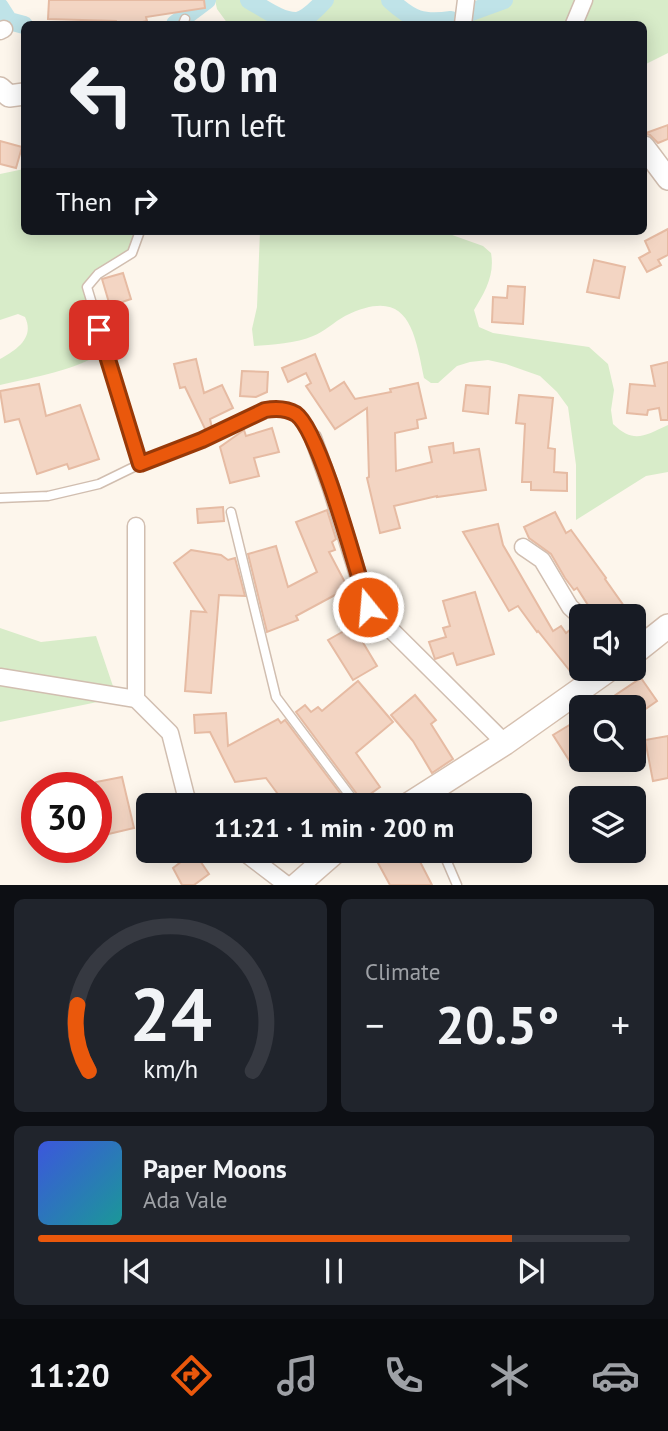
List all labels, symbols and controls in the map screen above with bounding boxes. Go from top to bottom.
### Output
text: 80 m [171,42,278,106]
icon: left [56,49,147,140]
text: Turn left [171,104,286,146]
icon: right [126,182,164,220]
text: Then [56,185,112,218]
pin [69,300,129,360]
icon: arrive [80,311,118,349]
position arrow [331,570,405,644]
map controls [569,604,646,863]
button: sound [569,604,646,681]
button: search [569,695,646,772]
speed limit sign: 30 [21,772,112,863]
button: layers [569,786,646,863]
text: 11:21 · 1 min · 200 m [214,811,454,844]
text: Climate [365,957,440,986]
text: 24 [129,968,212,1062]
text: 20.5° [436,991,559,1058]
text: − [365,1000,384,1049]
text: + [611,1000,630,1049]
text: km/h [143,1053,198,1085]
text: Paper Moons [143,1152,287,1185]
text: Ada Vale [143,1185,227,1214]
icon: previous [118,1252,156,1290]
icon: pause [315,1252,353,1290]
icon: next [512,1252,550,1290]
icon: directions [167,1351,216,1400]
icon: music [273,1351,322,1400]
icon: phone [379,1351,428,1400]
icon: climate [485,1351,534,1400]
icon: car [591,1351,640,1400]
text: 11:20 [28,1354,110,1396]

